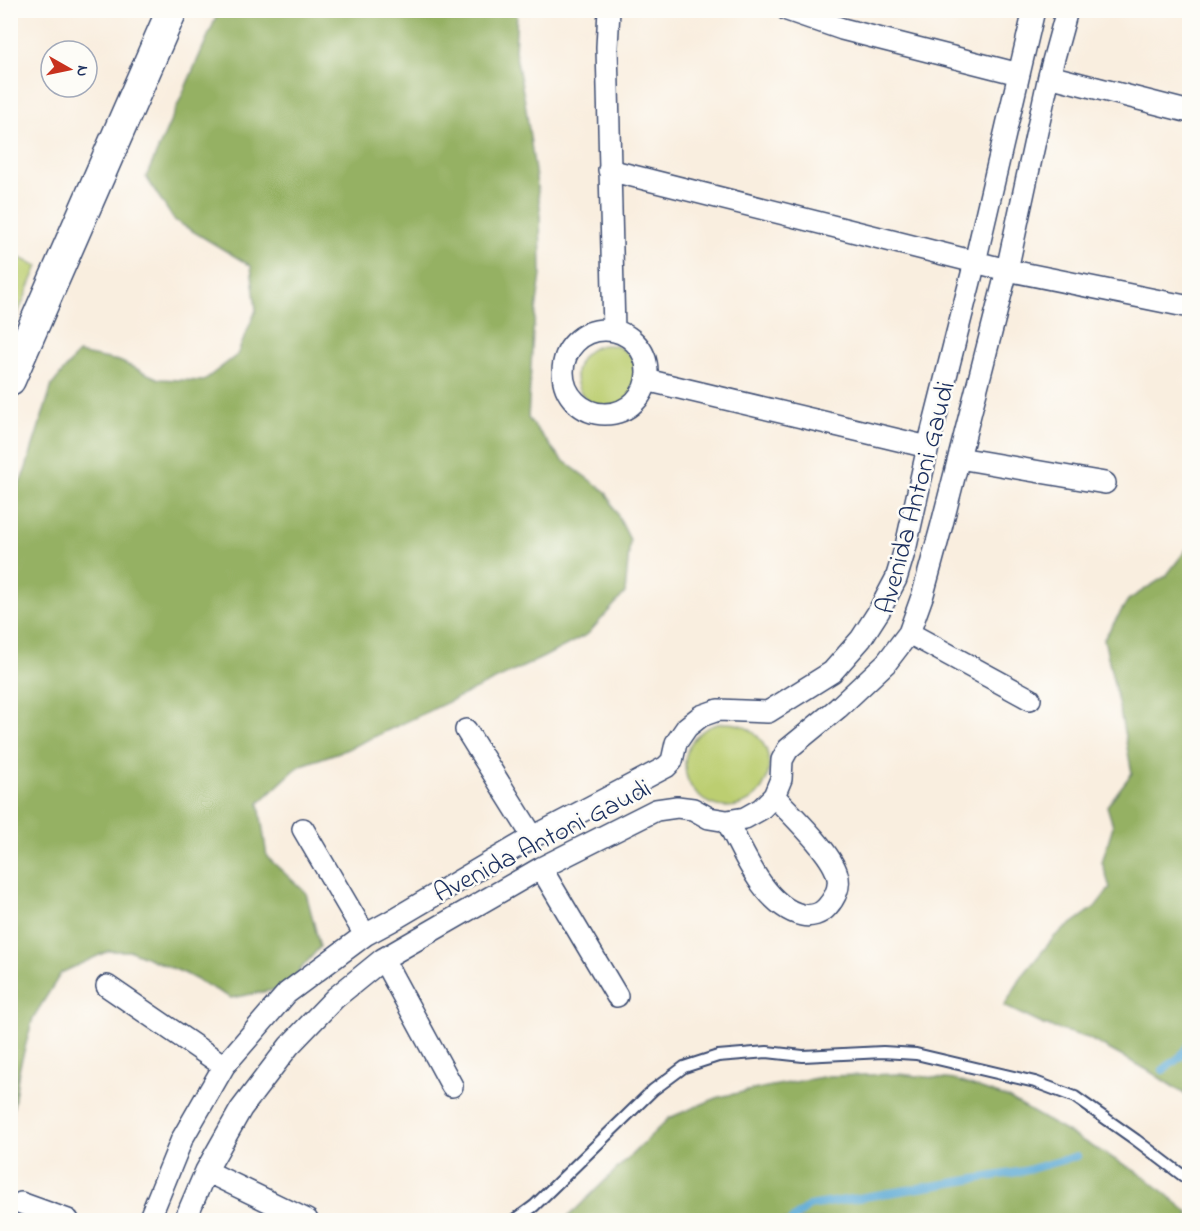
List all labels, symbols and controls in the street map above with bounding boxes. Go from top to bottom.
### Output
north arrow [39,39,99,99]
text: N [69,64,95,78]
street label: Avenida Antoni Gaudi [867,377,967,619]
street label: Avenida Antoni Gaudi [427,770,659,914]

